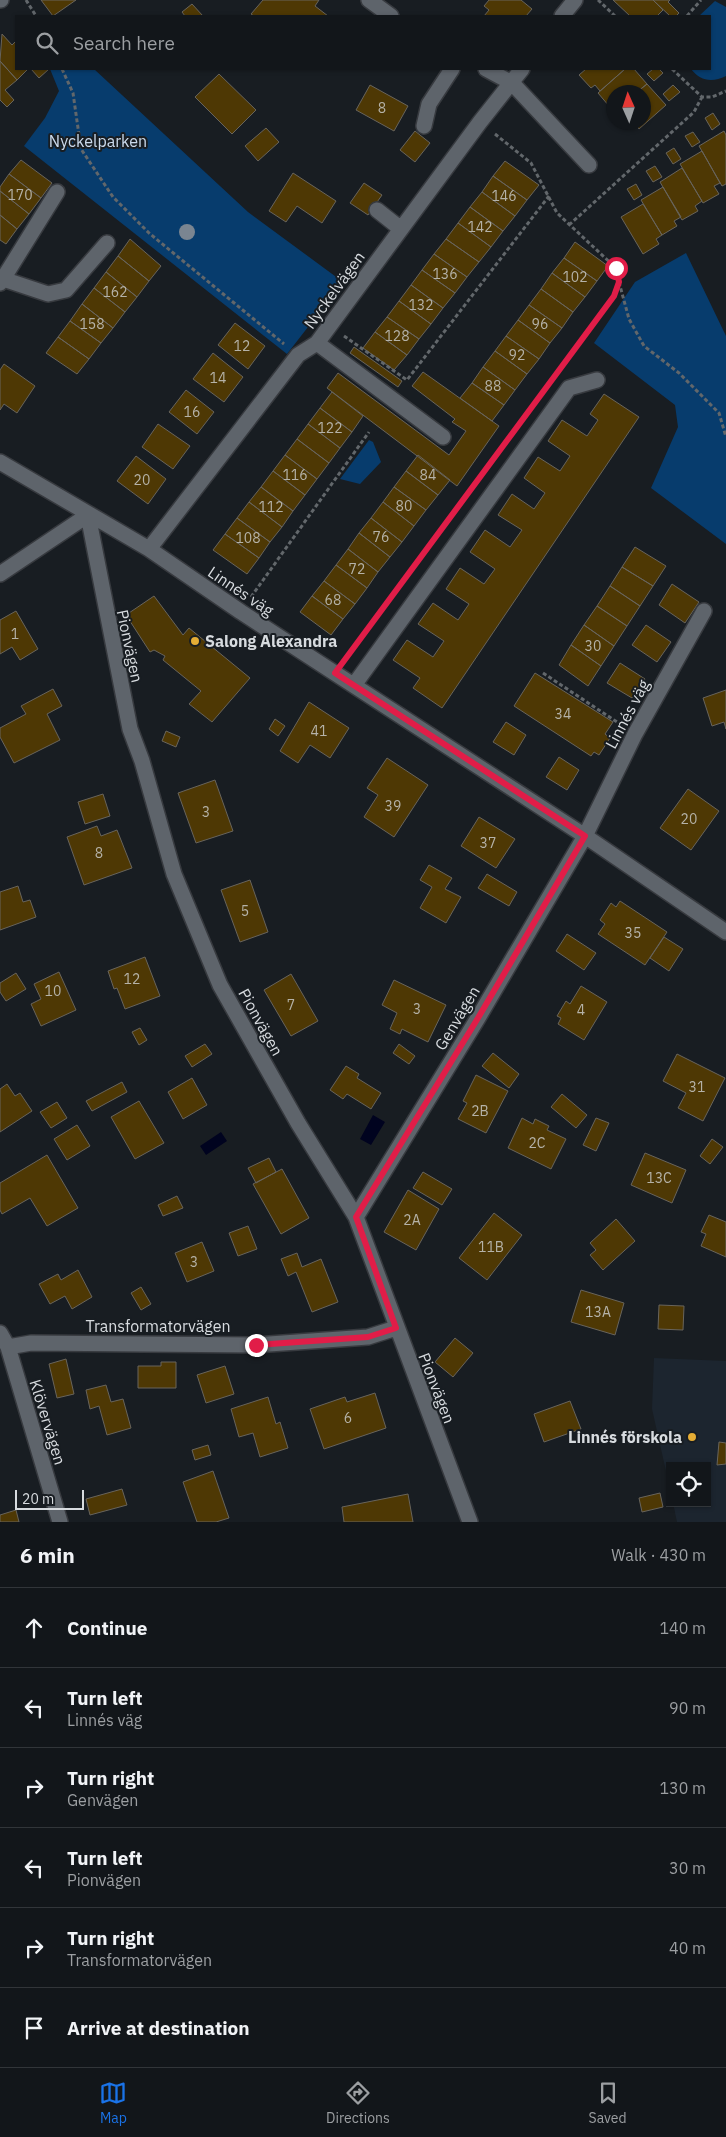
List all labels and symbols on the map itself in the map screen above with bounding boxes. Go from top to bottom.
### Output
north arrow [606,85,651,130]
house number: 8 [378,99,386,117]
park label: Nyckelparken [49,131,147,151]
house number: 170 [7,186,33,204]
house number: 146 [491,187,517,205]
house number: 142 [467,218,493,236]
street label: Nyckelvägen [299,247,369,333]
route start [605,257,628,280]
house number: 136 [432,265,458,283]
house number: 102 [562,268,588,286]
house number: 162 [102,283,128,301]
house number: 132 [408,296,434,314]
house number: 158 [79,315,105,333]
house number: 96 [532,315,548,333]
house number: 128 [384,327,410,345]
house number: 12 [234,337,250,355]
house number: 92 [509,346,525,364]
house number: 14 [210,369,226,387]
house number: 88 [485,377,501,395]
house number: 16 [184,403,200,421]
house number: 122 [317,419,343,437]
house number: 116 [282,466,308,484]
house number: 84 [420,466,436,484]
house number: 20 [134,471,150,489]
house number: 80 [396,497,412,515]
house number: 112 [258,498,284,516]
house number: 76 [373,528,389,546]
house number: 108 [235,529,261,547]
house number: 72 [349,560,365,578]
street label: Linnés väg [204,562,278,621]
house number: 68 [325,591,341,609]
street label: Pionvägen [113,608,147,684]
house number: 1 [11,625,19,643]
place label: Salong Alexandra [205,631,337,651]
marker: Salong Alexandra [189,635,201,647]
house number: 30 [585,637,601,655]
street label: Linnés väg [601,676,654,752]
house number: 34 [555,705,571,723]
house number: 41 [311,722,327,740]
house number: 39 [385,797,401,815]
house number: 3 [202,803,210,821]
house number: 20 [681,810,697,828]
house number: 37 [480,834,496,852]
house number: 8 [95,844,103,862]
house number: 5 [241,902,249,920]
house number: 35 [625,924,641,942]
house number: 12 [124,970,140,988]
house number: 10 [45,982,61,1000]
street label: Genvägen [430,982,484,1054]
street label: Pionvägen [234,985,288,1059]
house number: 7 [287,996,295,1014]
house number: 3 [413,1000,421,1018]
house number: 4 [577,1001,585,1019]
house number: 31 [689,1078,705,1096]
house number: 2B [471,1102,489,1120]
house number: 2C [528,1134,546,1152]
house number: 13C [646,1169,672,1187]
house number: 2A [403,1211,421,1229]
house number: 11B [478,1238,504,1256]
house number: 3 [190,1253,198,1271]
house number: 13A [585,1303,611,1321]
street label: Transformatorvägen [85,1316,231,1336]
route end [245,1334,268,1357]
street label: Pionvägen [414,1350,460,1426]
street label: Klövervägen [26,1377,70,1467]
house number: 6 [344,1409,352,1427]
place label: Linnés förskola [568,1427,682,1447]
marker: Linnés förskola [686,1431,698,1443]
scale bar [15,1487,84,1510]

